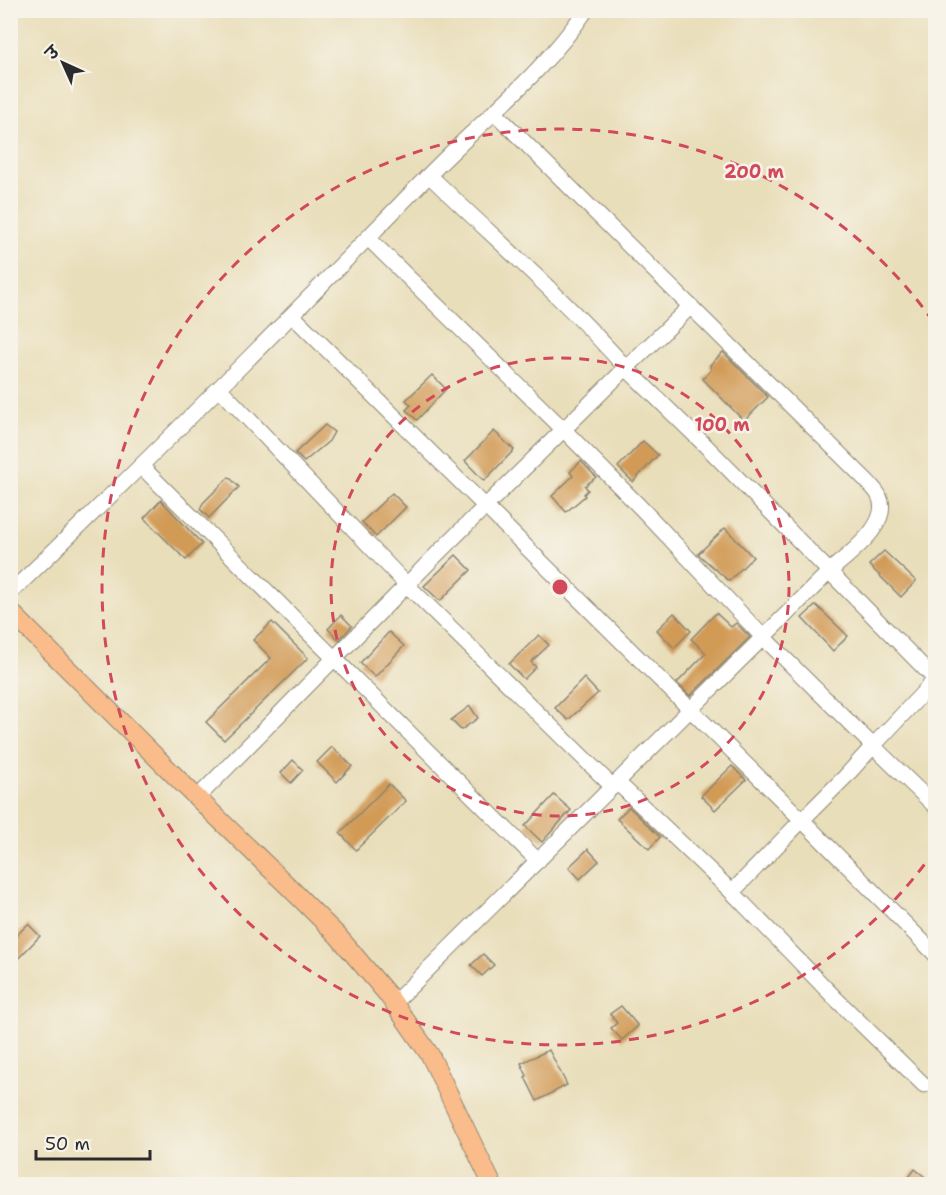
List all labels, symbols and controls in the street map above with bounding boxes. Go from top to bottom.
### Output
north arrow [33,33,93,93]
text: उ [40,41,65,65]
text: 200 m [724,160,785,184]
text: 100 m [694,413,750,437]
centre of rings [550,577,570,597]
scale bar [36,1123,150,1161]
text: 50 m [45,1132,90,1156]

